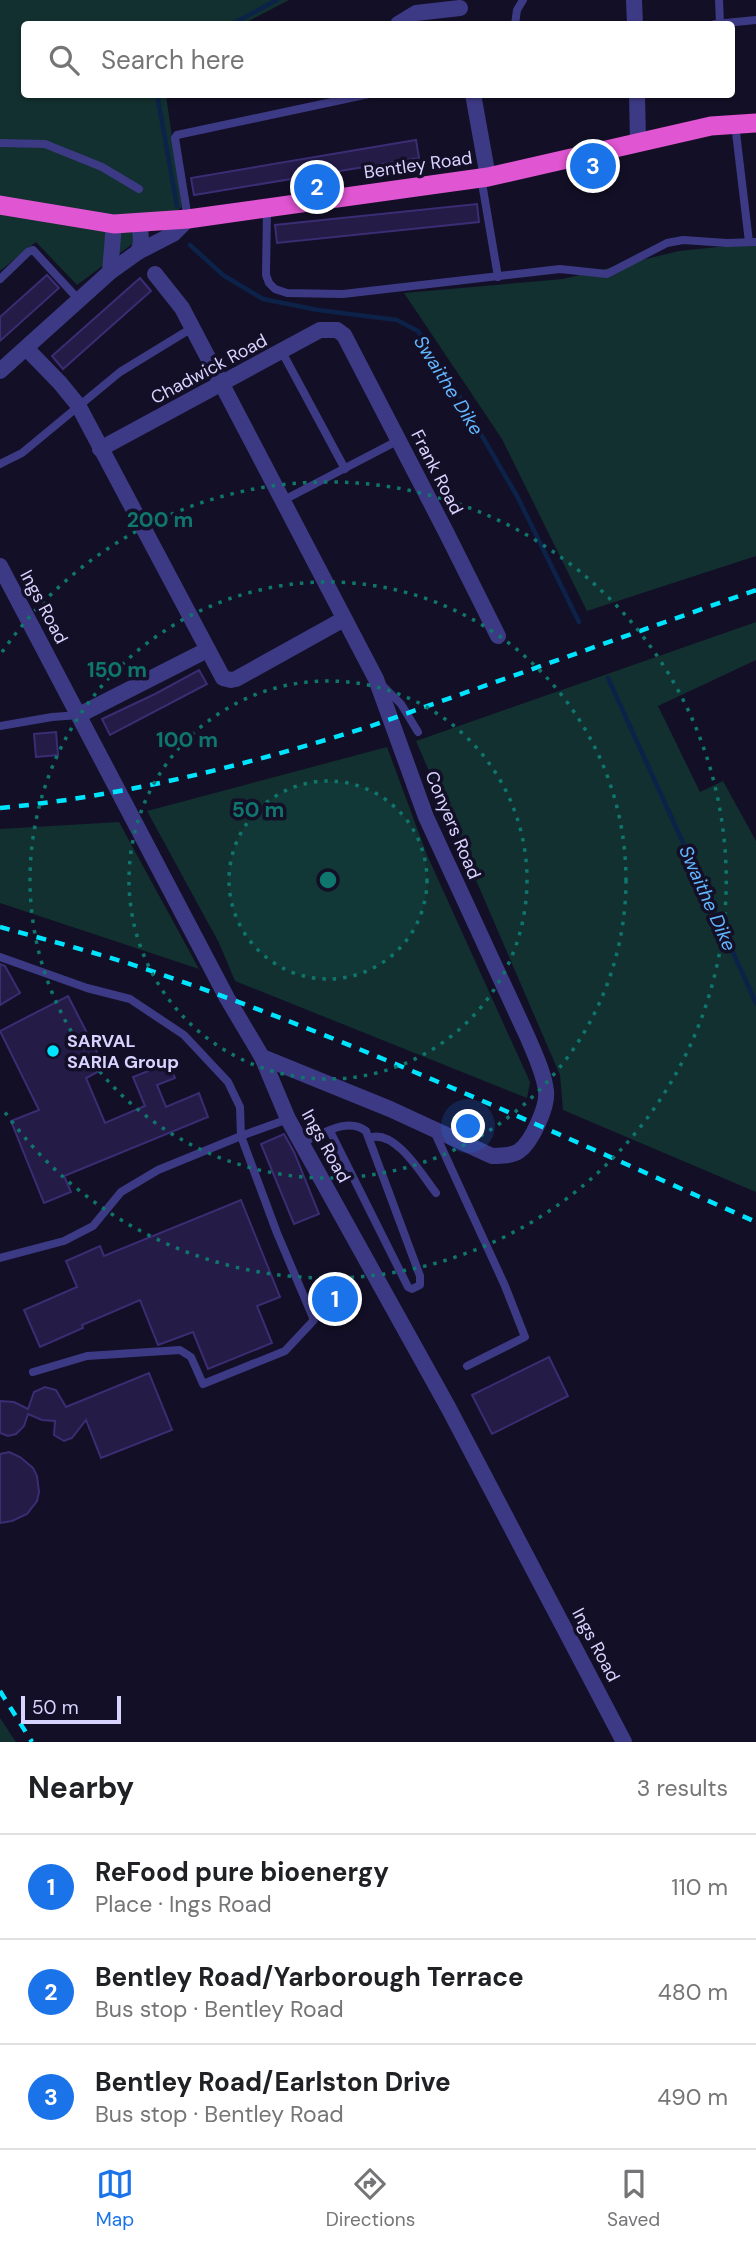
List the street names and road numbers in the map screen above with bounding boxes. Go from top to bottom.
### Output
street label: Bentley Road [362,146,474,184]
street label: Chadwick Road [147,328,271,410]
street label: Frank Road [405,425,469,519]
street label: Ings Road [15,566,73,648]
street label: Conyers Road [419,767,487,883]
street label: Ings Road [296,1105,356,1187]
street label: Ings Road [567,1604,625,1686]

